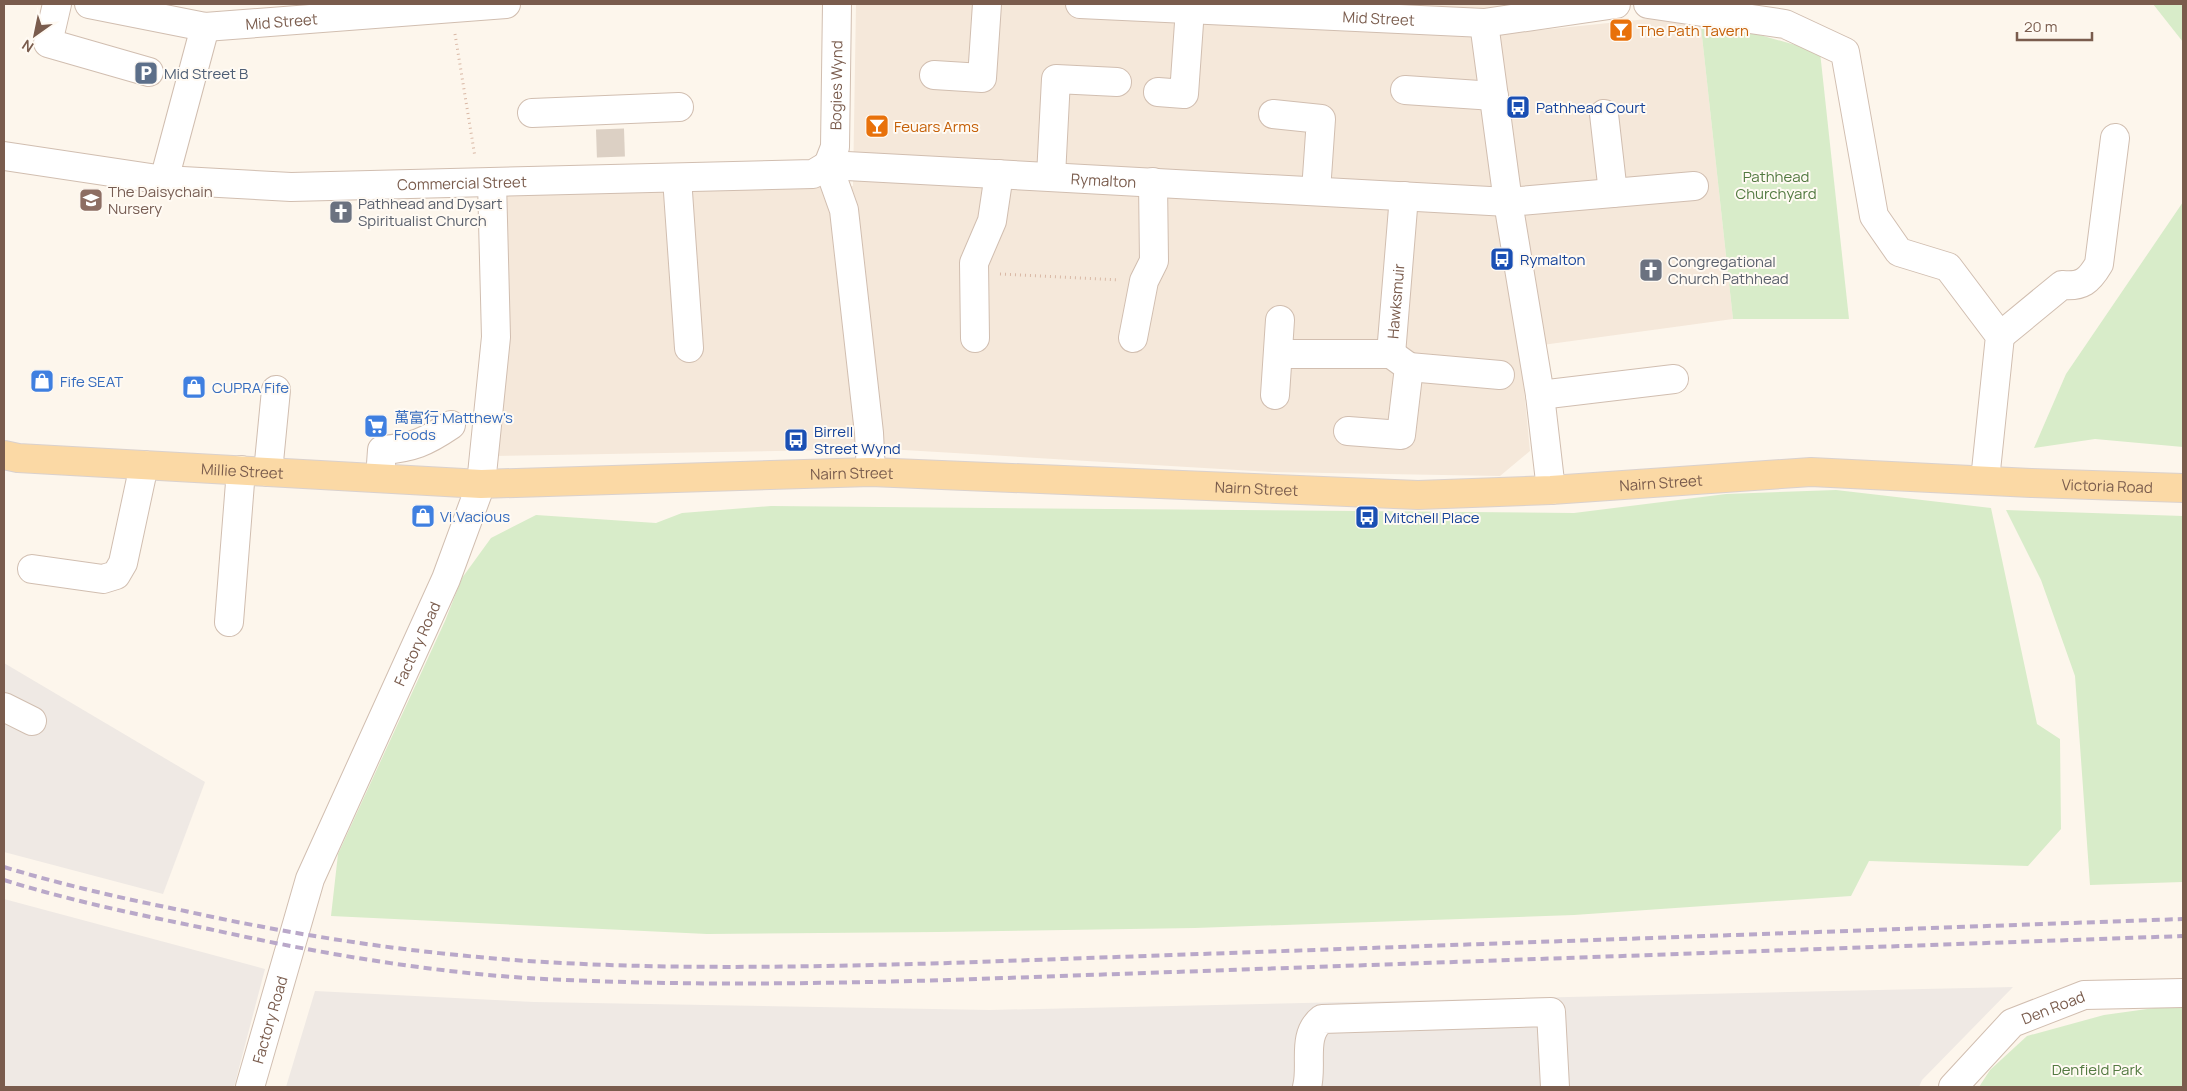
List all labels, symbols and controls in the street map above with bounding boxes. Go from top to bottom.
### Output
street label: Mid Street [1342,6,1415,30]
street label: Mid Street [245,8,318,34]
north arrow [10,10,60,60]
scale bar [2017,10,2092,42]
text: 20 m [2024,16,2057,37]
bar icon: The Path Tavern [1608,17,1634,43]
place label: The Path Tavern [1638,20,1749,41]
text: N [18,36,37,57]
street label: Bogies Wynd [825,40,847,130]
parking icon: Mid Street B [133,60,159,86]
place label: Mid Street B [164,63,248,84]
bus stop icon: Pathhead Court [1505,94,1531,120]
place label: Pathhead Court [1536,97,1646,118]
bar icon: Feuars Arms [864,113,890,139]
place label: Feuars Arms [894,116,979,137]
park label: Pathhead Churchyard [1735,166,1817,204]
street label: Rymalton [1070,168,1137,192]
street label: Commercial Street [397,171,527,195]
place label: The Daisychain Nursery [108,181,213,219]
school or university icon: The Daisychain Nursery [78,187,104,213]
place label: Pathhead and Dysart Spiritualist Church [358,193,502,231]
church icon: Pathhead and Dysart Spiritualist Church [328,199,354,225]
bus stop icon: Rymalton [1489,246,1515,272]
place label: Rymalton [1520,249,1586,270]
place label: Congregational Church Pathhead [1668,251,1789,289]
church icon: Congregational Church Pathhead [1638,257,1664,283]
street label: Hawksmuir [1382,262,1409,340]
shop icon: Fife SEAT [29,368,55,394]
place label: Fife SEAT [60,371,123,392]
shop icon: CUPRA Fife [181,374,207,400]
place label: CUPRA Fife [212,377,289,398]
place label: 萬富行 Matthew's Foods [394,407,513,445]
supermarket icon: 萬富行 Matthew's Foods [363,413,389,439]
place label: Birrell Street Wynd [814,421,901,459]
bus stop icon: Birrell Street Wynd [783,427,809,453]
street label: Millie Street [201,458,284,483]
street label: Nairn Street [810,461,894,484]
street label: Nairn Street [1619,469,1703,496]
street label: Victoria Road [2061,474,2153,497]
street label: Nairn Street [1214,476,1299,500]
shop icon: Vi.Vacious [410,503,436,529]
bus stop icon: Mitchell Place [1354,504,1380,530]
place label: Vi.Vacious [440,506,510,527]
place label: Mitchell Place [1384,507,1480,528]
street label: Factory Road [389,598,445,689]
street label: Factory Road [247,973,292,1066]
street label: Den Road [2018,985,2088,1029]
park label: Denfield Park [2052,1059,2143,1080]

